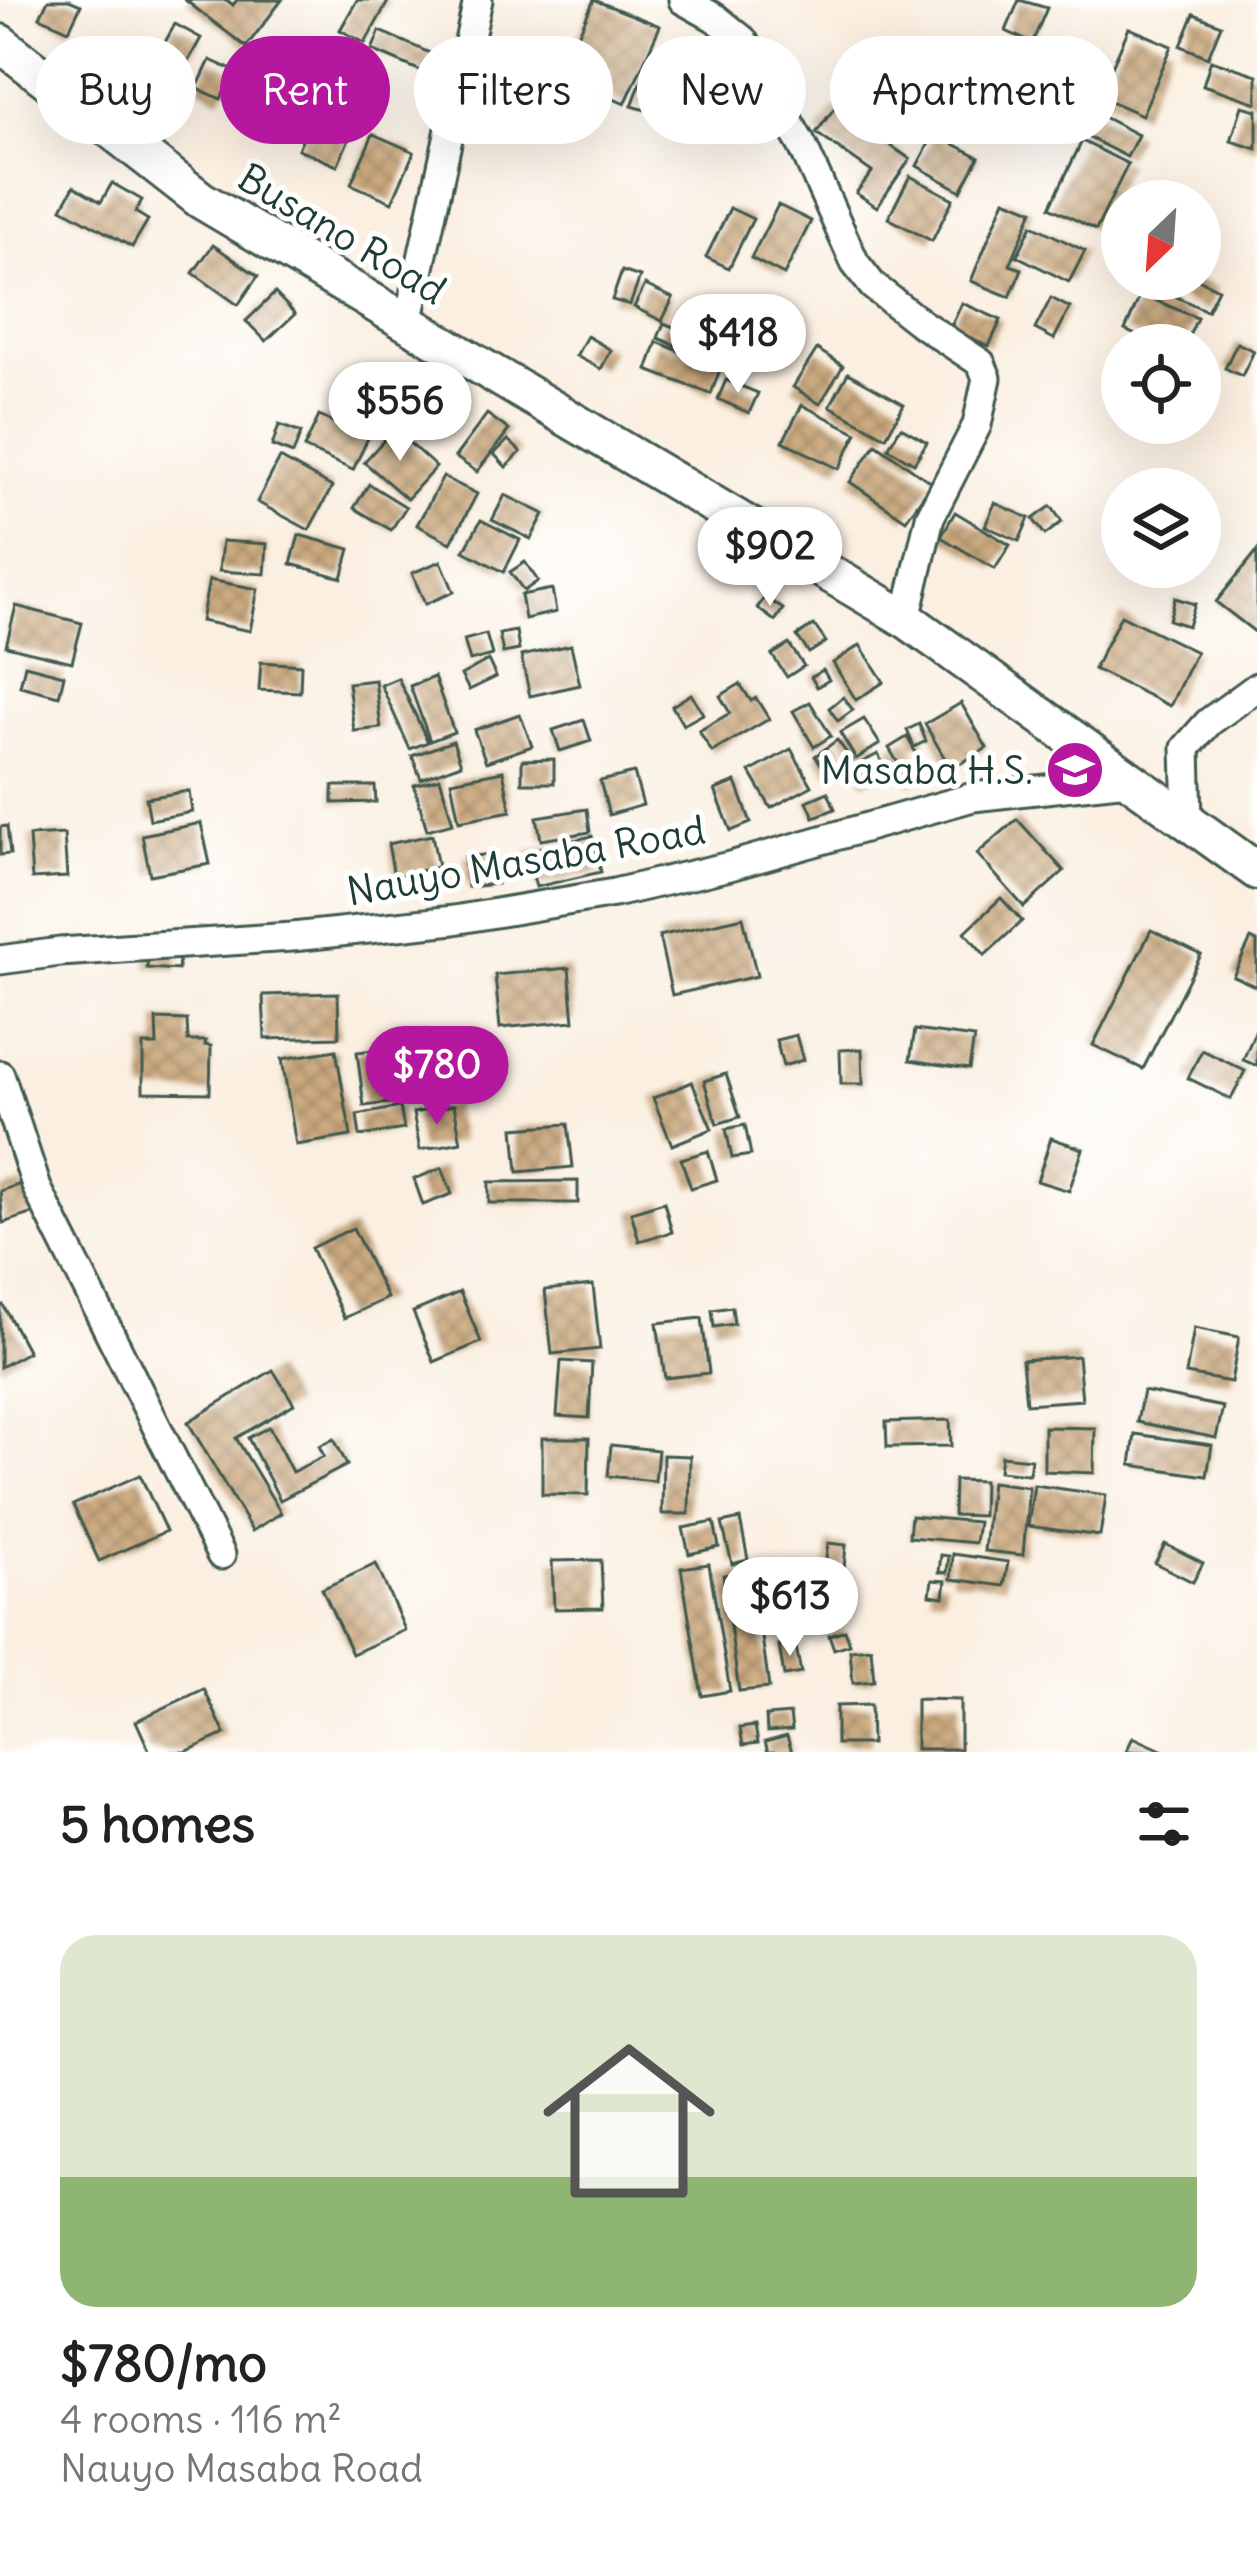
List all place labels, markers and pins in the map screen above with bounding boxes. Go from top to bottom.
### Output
pin: $418 [667,294,809,396]
pin: $556 [329,362,471,464]
pin: $902 [699,507,841,609]
school or university icon: Masaba H.S. [1044,739,1106,801]
place label: Masaba H.S. [820,746,1033,795]
pin: $780 [366,1026,508,1128]
pin: $613 [719,1557,861,1659]

